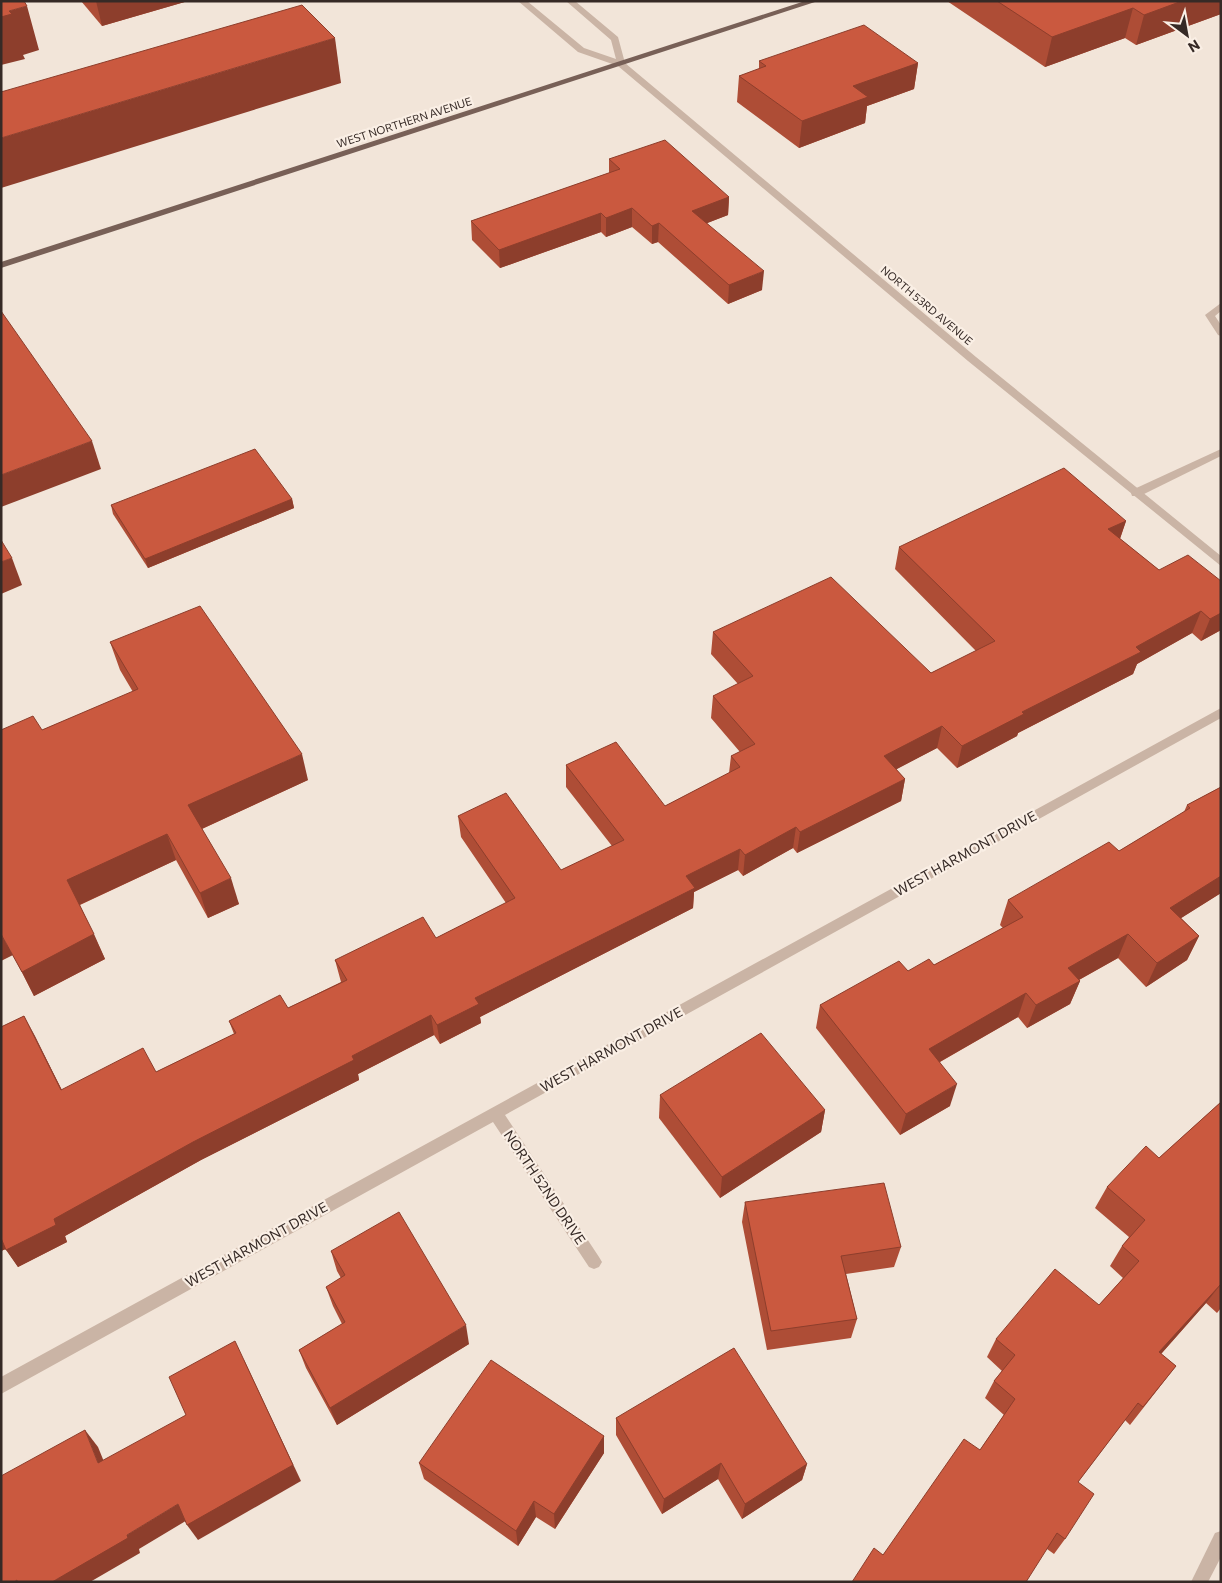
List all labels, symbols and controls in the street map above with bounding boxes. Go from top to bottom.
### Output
north arrow [1162,10,1212,60]
text: N [1185,36,1203,56]
street label: WEST NORTHERN AVENUE [335,94,473,150]
street label: NORTH 53RD AVENUE [878,263,976,347]
street label: WEST HARMONT DRIVE [891,807,1039,899]
street label: WEST HARMONT DRIVE [537,1003,685,1095]
street label: NORTH 52ND DRIVE [500,1127,590,1247]
street label: WEST HARMONT DRIVE [182,1198,330,1290]

